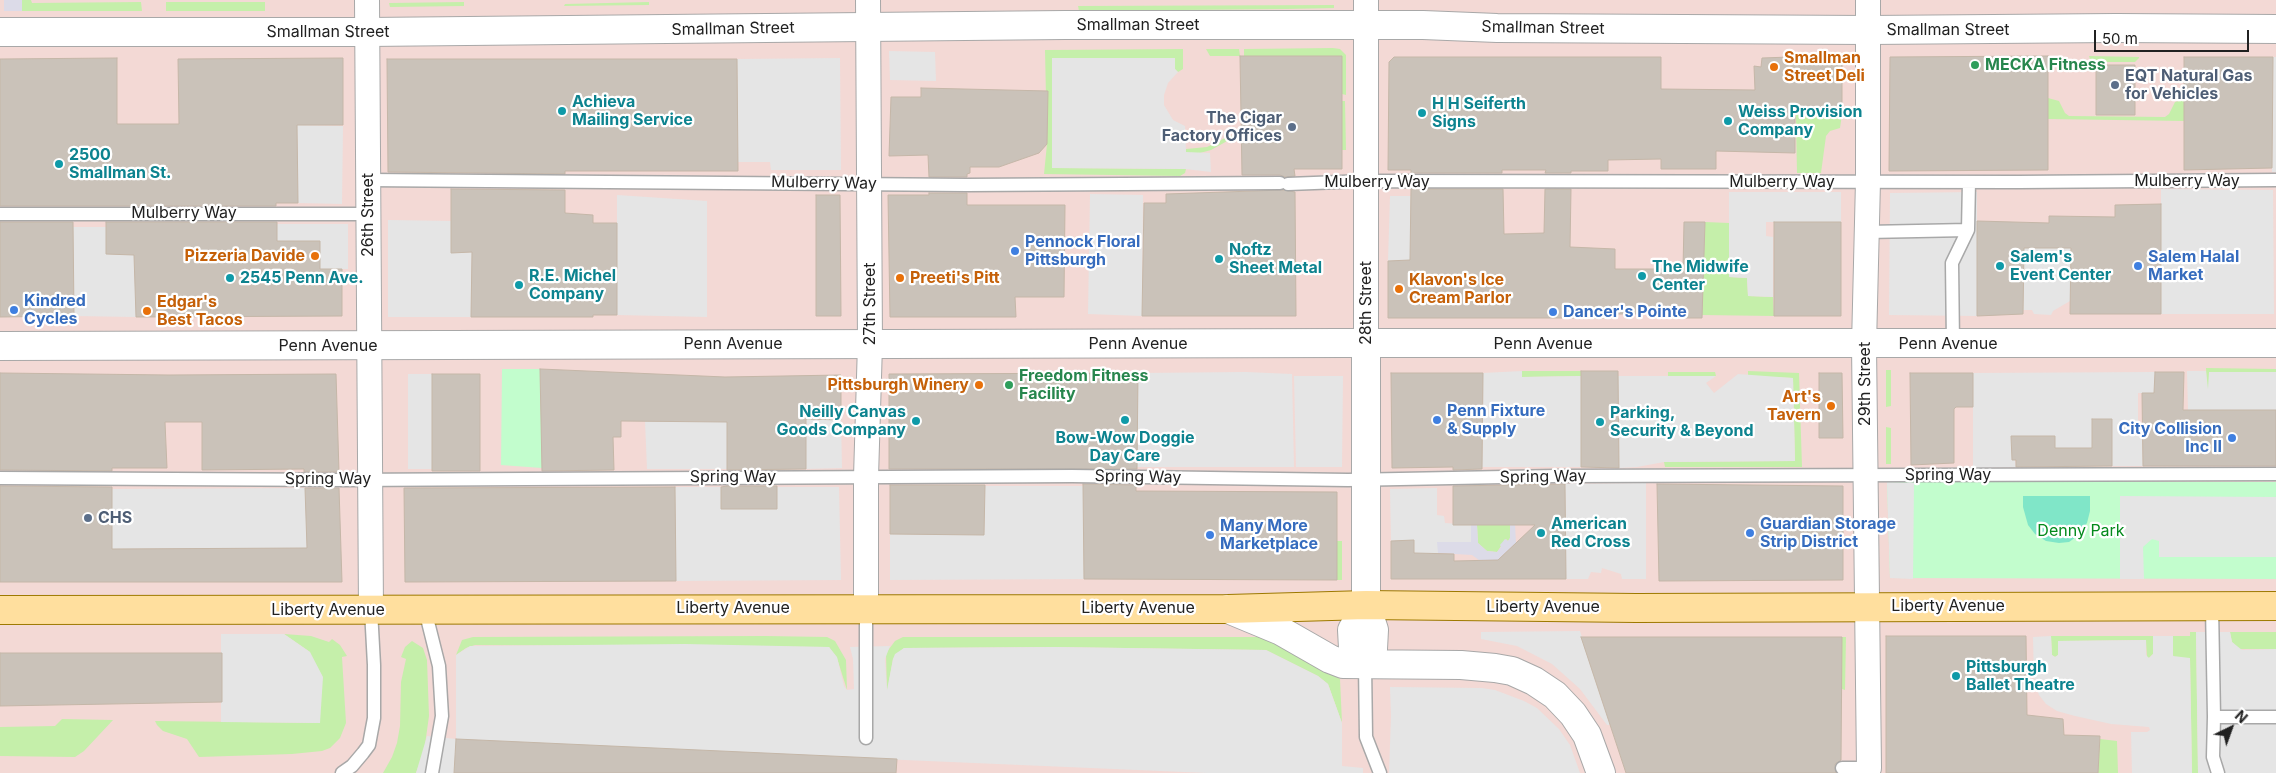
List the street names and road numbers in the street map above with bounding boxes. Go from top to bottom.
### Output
street label: Smallman Street [1076,15,1200,35]
street label: Smallman Street [1481,17,1605,39]
street label: Smallman Street [671,18,795,40]
street label: Smallman Street [1886,20,2010,40]
street label: Smallman Street [266,22,390,42]
street label: Mulberry Way [2134,171,2240,191]
street label: Mulberry Way [771,172,877,194]
street label: Mulberry Way [1324,172,1430,192]
street label: Mulberry Way [1729,172,1835,192]
street label: 26th Street [358,173,378,257]
street label: Mulberry Way [131,203,237,223]
street label: 28th Street [1356,261,1376,345]
street label: 27th Street [860,262,880,346]
street label: Penn Avenue [683,334,783,354]
street label: Penn Avenue [1088,334,1188,354]
street label: Penn Avenue [1493,334,1593,354]
street label: Penn Avenue [1898,334,1998,354]
street label: Penn Avenue [278,336,378,356]
street label: 29th Street [1855,342,1875,426]
street label: Spring Way [1905,465,1991,485]
street label: Spring Way [690,467,776,487]
street label: Spring Way [1095,467,1181,487]
street label: Spring Way [1500,467,1586,487]
street label: Spring Way [285,469,371,489]
street label: Liberty Avenue [1891,596,2005,616]
street label: Liberty Avenue [1486,597,1600,617]
street label: Liberty Avenue [676,598,790,618]
street label: Liberty Avenue [1081,598,1195,618]
street label: Liberty Avenue [271,600,385,620]

